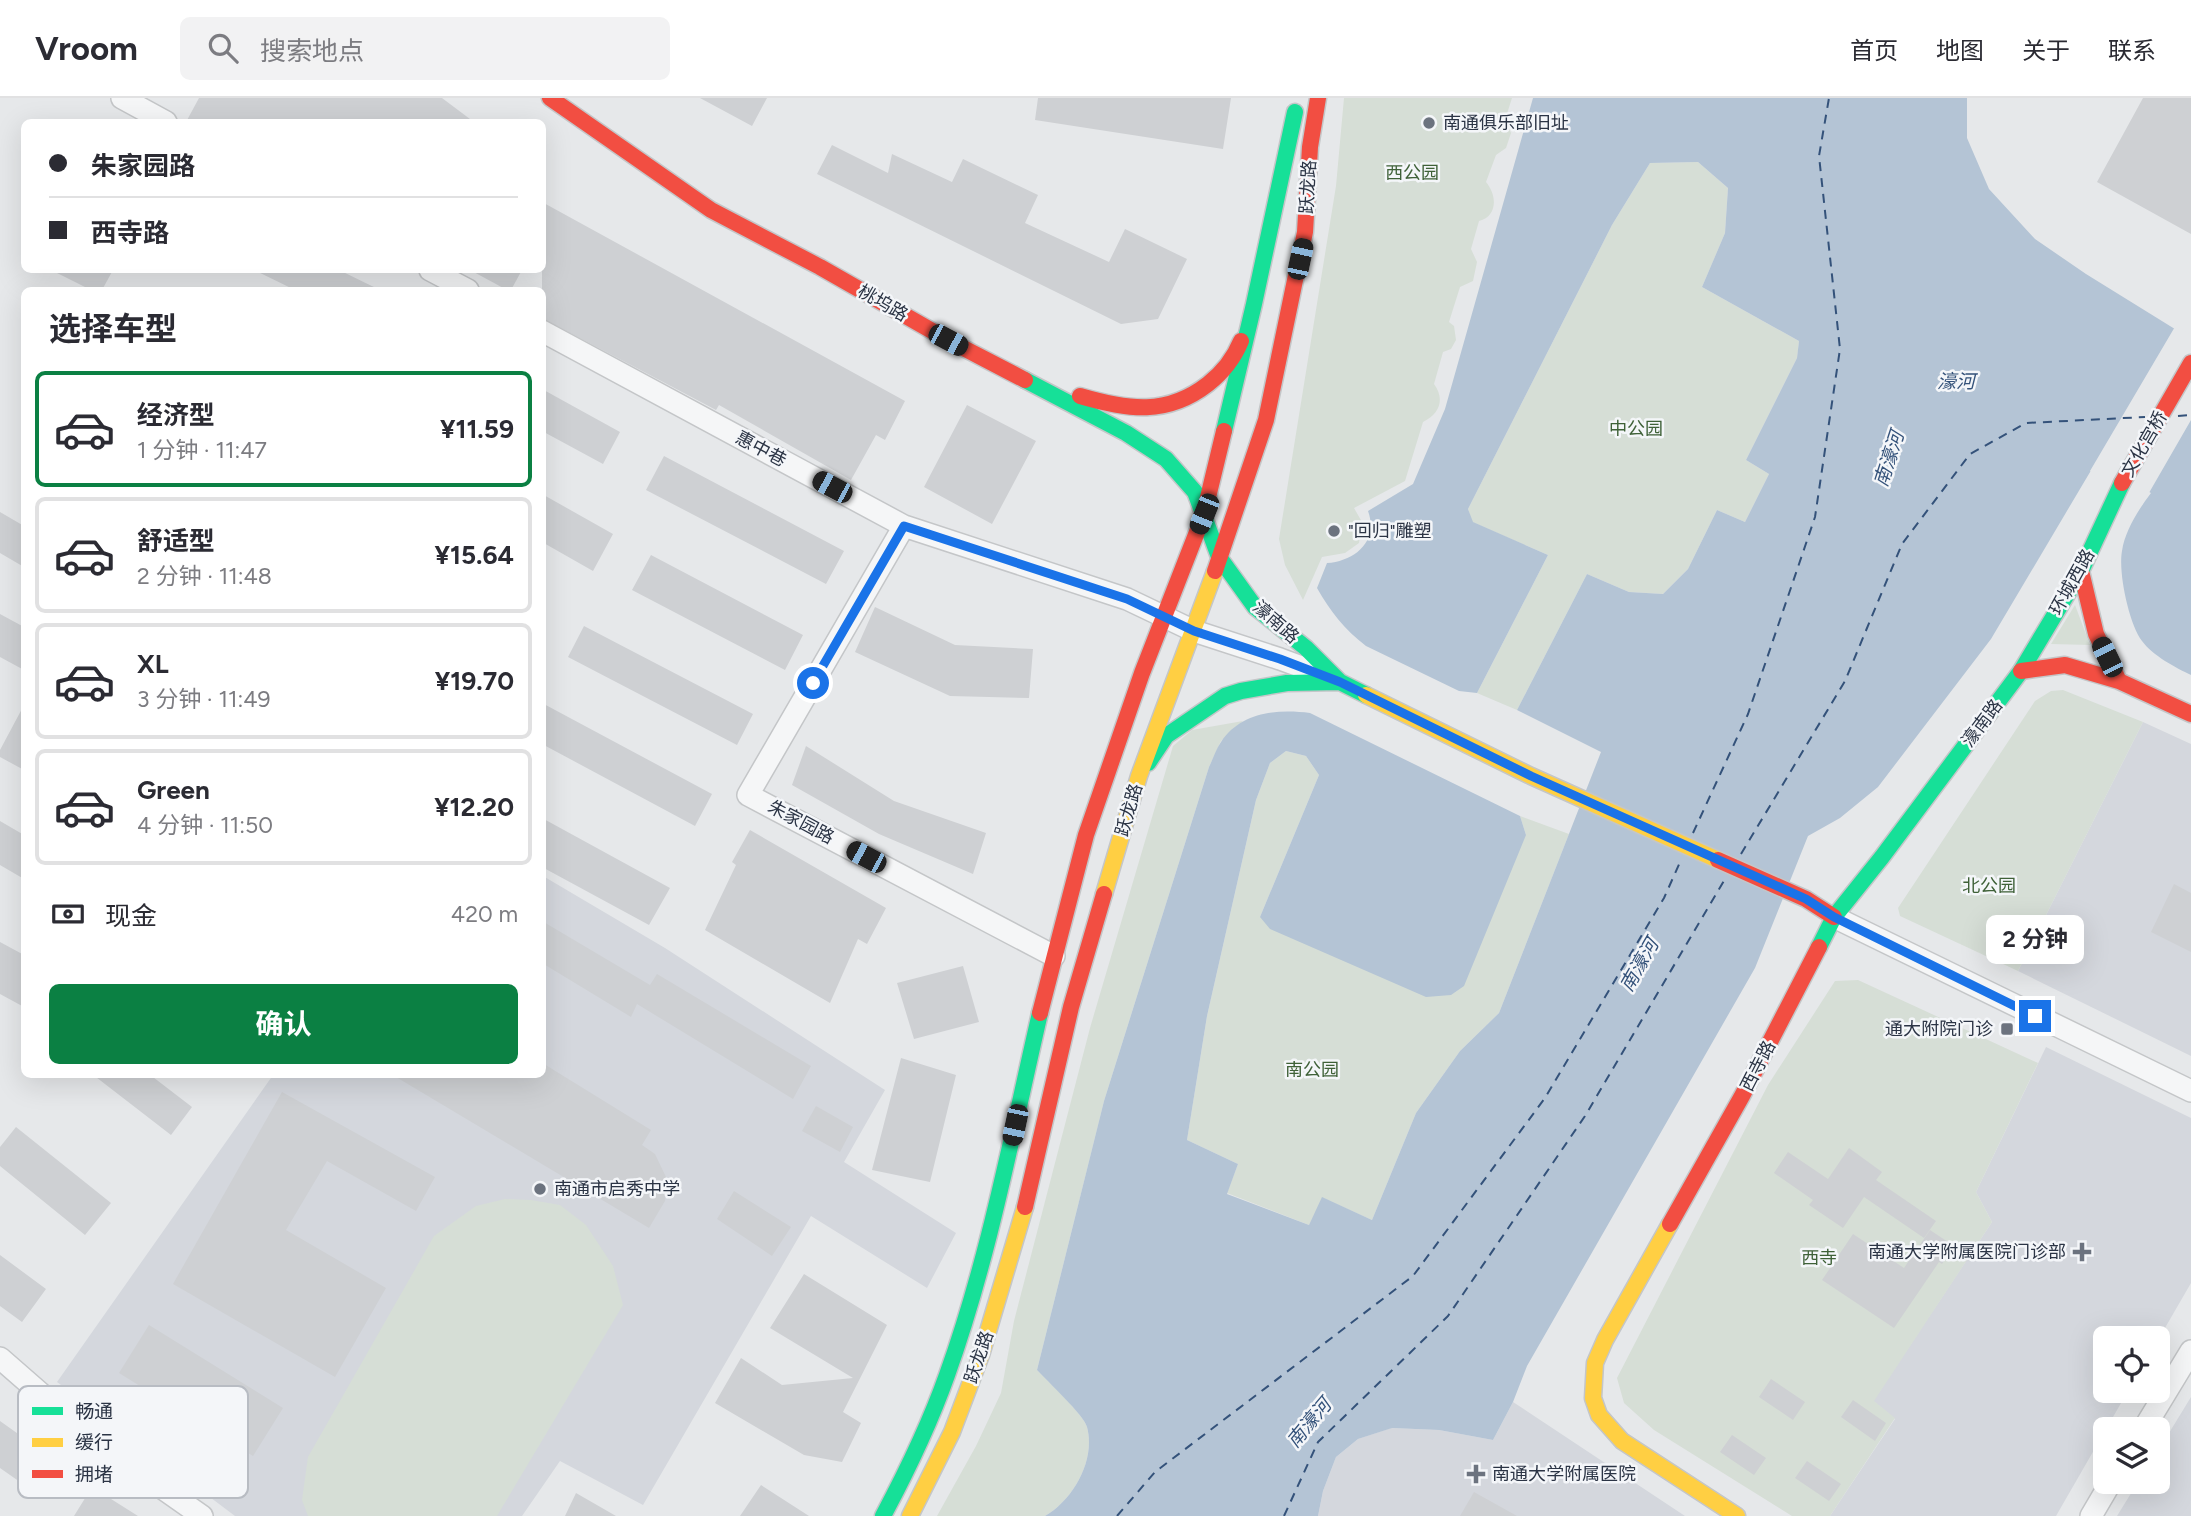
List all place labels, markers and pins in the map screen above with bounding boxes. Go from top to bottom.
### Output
place label: 南通俱乐部旧址 [1443,112,1569,134]
marker: 南通俱乐部旧址 [1421,115,1437,131]
place label: "回归"雕塑 [1348,520,1432,542]
marker: "回归"雕塑 [1326,523,1342,539]
place label: 通大附院门诊 [1885,1018,1993,1040]
marker: 通大附院门诊 [1999,1021,2015,1037]
place label: 南通市启秀中学 [554,1178,680,1200]
marker: 南通市启秀中学 [532,1181,548,1197]
place label: 南通大学附属医院门诊部 [1868,1241,2066,1263]
marker: 南通大学附属医院门诊部 [2072,1242,2092,1262]
place label: 南通大学附属医院 [1492,1463,1636,1485]
marker: 南通大学附属医院 [1466,1464,1486,1484]

